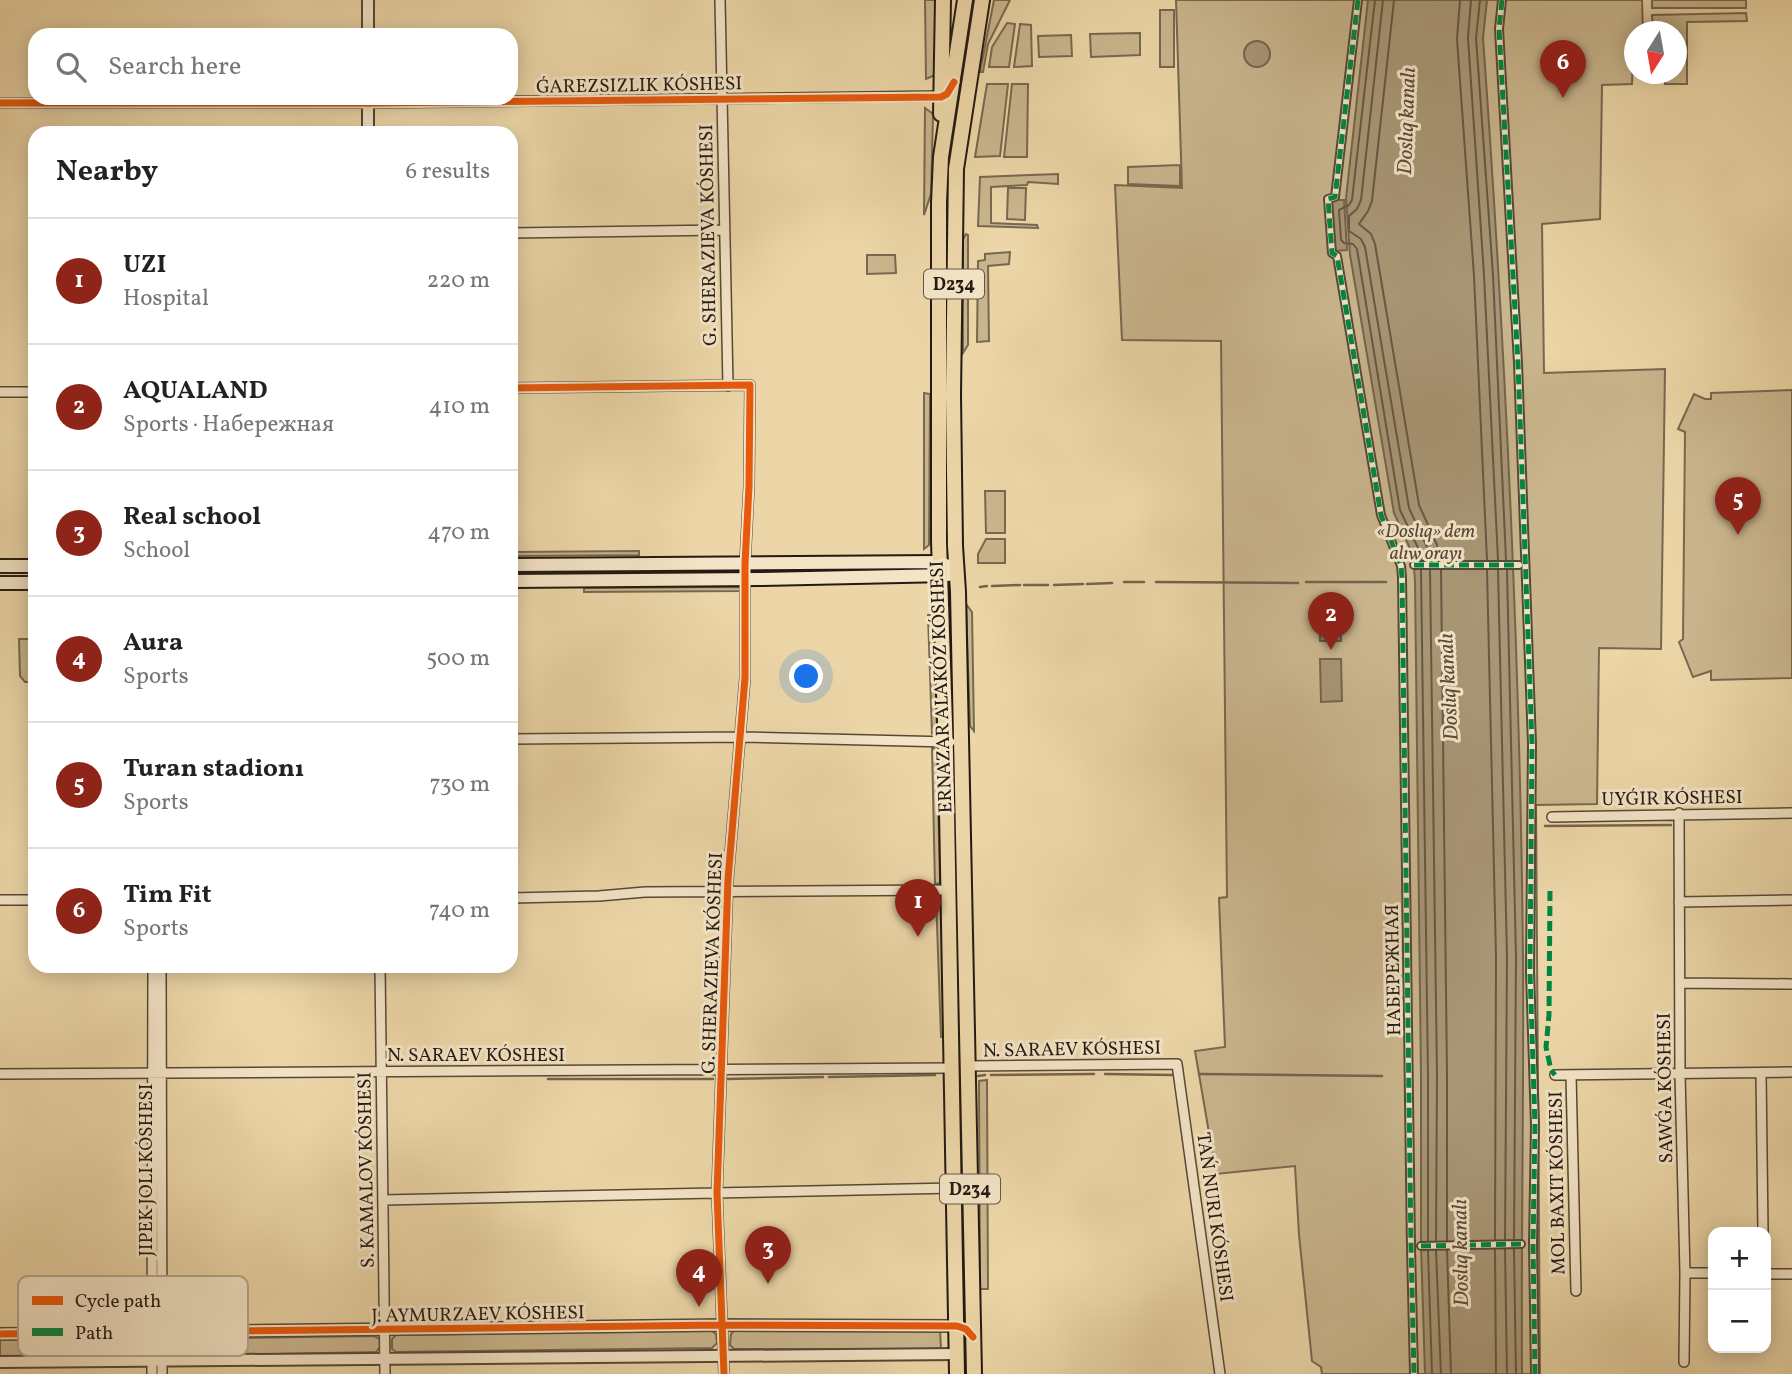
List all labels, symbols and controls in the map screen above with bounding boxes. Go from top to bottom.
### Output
north arrow [1624,21,1687,84]
search box [28,28,518,105]
pin: 6 [1540,40,1586,98]
icon: search [52,48,90,86]
text: Search here [108,49,241,85]
water label: Doslıq kanalı [1391,67,1424,175]
street label: ǴAREZSIZLIK KÓSHESI [536,71,742,101]
street label: G. SHERAZIEVA KÓSHESI [694,124,724,346]
text: Nearby [56,151,158,193]
text: 6 results [406,156,490,188]
text: UZI [123,247,167,283]
text: 1 [74,265,84,297]
text: 220 m [427,265,490,297]
road number: D234 [924,270,984,298]
text: Hospital [123,283,209,315]
text: AQUALAND [123,373,268,409]
text: 2 [73,391,85,423]
text: 410 m [429,391,490,423]
text: Sports · Набережная [123,409,334,441]
pin: 5 [1715,477,1761,535]
text: Real school [123,499,261,535]
text: 3 [73,517,85,549]
text: 470 m [427,517,490,549]
park label: «Doslıq» dem alıw orayı [1377,519,1475,567]
text: School [123,535,190,567]
street label: ERNAZAR ALAKÓZ KÓSHESI [925,560,959,814]
pin: 2 [1308,592,1354,650]
text: Aura [123,625,183,661]
water label: Doslıq kanalı [1432,633,1467,741]
text: 4 [72,643,86,675]
text: 500 m [426,643,490,675]
your location [789,659,823,693]
text: Sports [123,661,189,693]
text: Turan stadionı [123,751,304,787]
text: 5 [73,769,85,801]
text: 730 m [429,769,490,801]
street label: UYǴIR KÓSHESI [1601,785,1743,813]
text: Sports [123,787,189,819]
street label: G. SHERAZIEVA KÓSHESI [696,852,730,1074]
text: Tim Fit [123,877,212,913]
pin: 1 [895,879,941,937]
text: 6 [73,895,85,927]
text: 740 m [429,895,490,927]
street label: НАБЕРЕЖНАЯ [1380,904,1408,1036]
text: Sports [123,913,189,945]
street label: SAWǴA KÓSHESI [1652,1012,1680,1164]
street label: N. SARAEV KÓSHESI [983,1035,1161,1065]
street label: N. SARAEV KÓSHESI [387,1043,565,1069]
street label: S. KAMALOV KÓSHESI [352,1072,382,1268]
street label: JIPEK JOLI KÓSHESI [134,1083,160,1257]
street label: MOL BAXIT KÓSHESI [1543,1091,1573,1275]
street label: TAŃ NURI KÓSHESI [1189,1131,1239,1304]
road number: D234 [940,1174,1000,1204]
water label: Doslıq kanalı [1446,1199,1477,1307]
pin: 3 [745,1226,791,1284]
map controls [1708,1227,1771,1353]
button: + [1708,1227,1771,1290]
pin: 4 [676,1249,722,1307]
legend [18,1276,248,1356]
text: Cycle path [75,1289,161,1315]
button: − [1708,1290,1771,1353]
street label: J. AYMURZAEV KÓSHESI [371,1300,585,1330]
text: Path [75,1321,113,1347]

